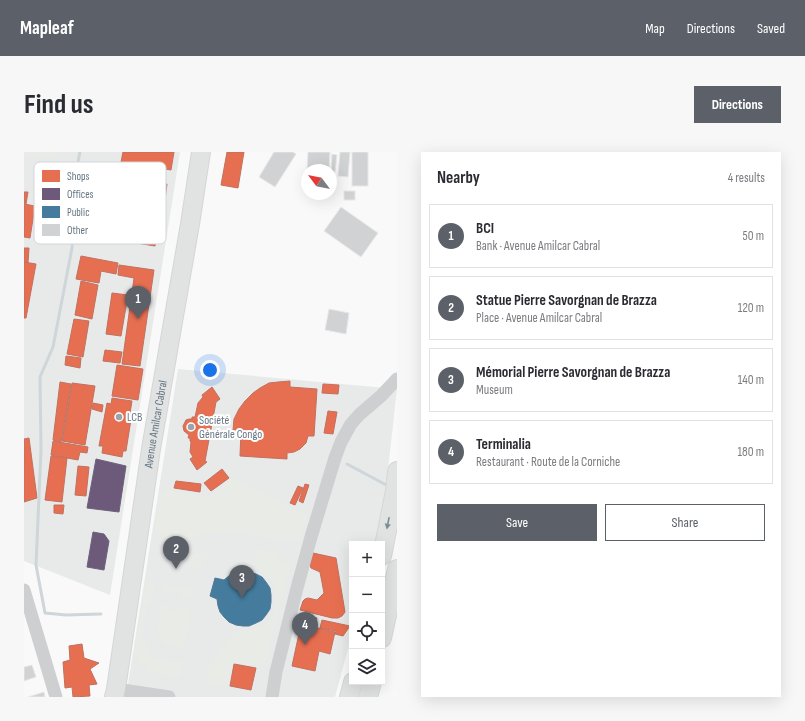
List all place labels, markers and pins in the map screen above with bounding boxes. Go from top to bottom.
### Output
pin: 1 [125,286,151,319]
place label: LCB [127,410,142,425]
marker: LCB [114,412,124,422]
place label: Société Générale Congo [199,413,262,442]
marker: Société Générale Congo [186,422,196,432]
pin: 2 [163,536,189,569]
pin: 3 [229,565,255,598]
pin: 4 [292,612,318,645]

